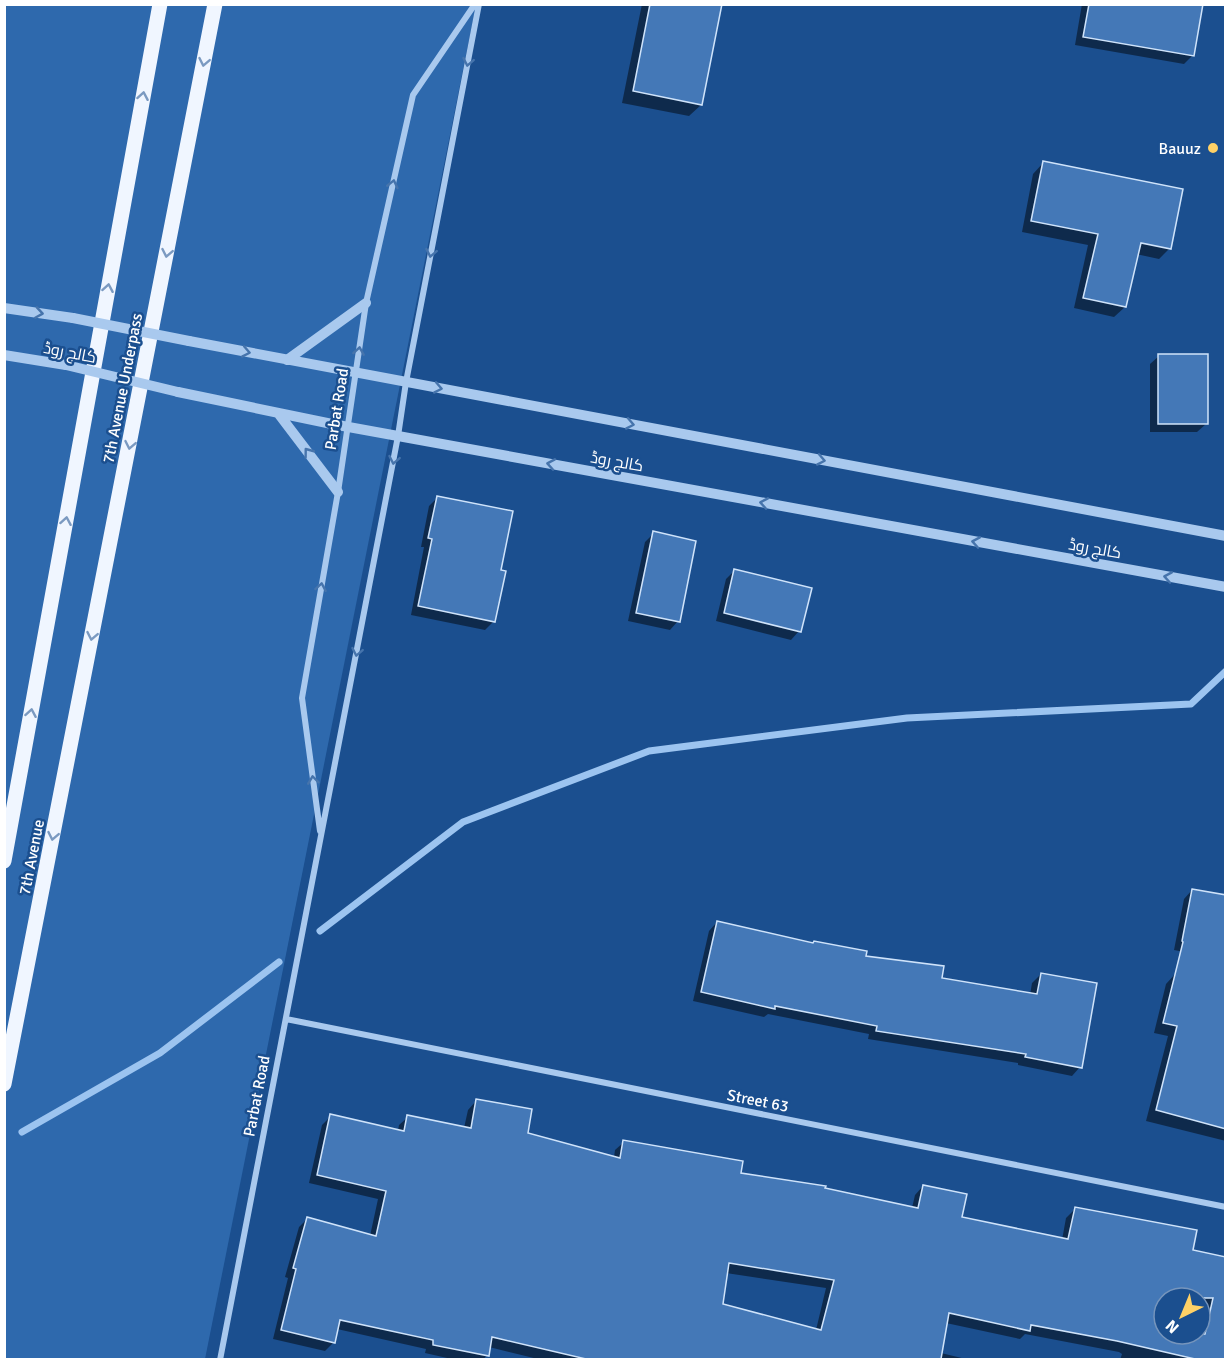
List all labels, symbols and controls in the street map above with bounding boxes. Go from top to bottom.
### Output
one-way arrow [198,57,211,67]
one-way arrow [462,57,475,67]
one-way arrow [136,92,149,102]
place label: Bauuz [1159,139,1201,159]
marker: Bauuz [1206,141,1220,155]
one-way arrow [386,179,399,189]
one-way arrow [161,248,174,258]
one-way arrow [425,248,438,258]
one-way arrow [101,284,114,294]
one-way arrow [34,307,43,319]
street label: 7th Avenue Underpass [99,311,147,465]
street label: کالج روڈ [42,338,98,369]
one-way arrow [241,345,251,358]
one-way arrow [352,346,364,355]
street label: Parbat Road [321,367,353,451]
one-way arrow [433,381,443,394]
one-way arrow [624,417,634,430]
one-way arrow [124,439,137,449]
one-way arrow [304,448,315,459]
street label: کالج روڈ [589,448,645,477]
one-way arrow [816,453,826,466]
one-way arrow [388,455,401,465]
one-way arrow [546,458,556,471]
one-way arrow [759,497,769,510]
one-way arrow [59,517,72,527]
street label: کالج روڈ [1067,535,1123,564]
one-way arrow [971,536,981,549]
one-way arrow [1163,571,1173,584]
one-way arrow [314,583,327,593]
one-way arrow [86,631,99,641]
one-way arrow [351,647,364,657]
one-way arrow [24,709,37,719]
one-way arrow [307,775,320,785]
street label: 7th Avenue [15,818,49,897]
one-way arrow [47,830,60,840]
street label: Parbat Road [239,1054,275,1139]
street label: Street 63 [725,1085,790,1117]
north arrow [1152,1286,1212,1346]
text: N [1162,1315,1183,1337]

